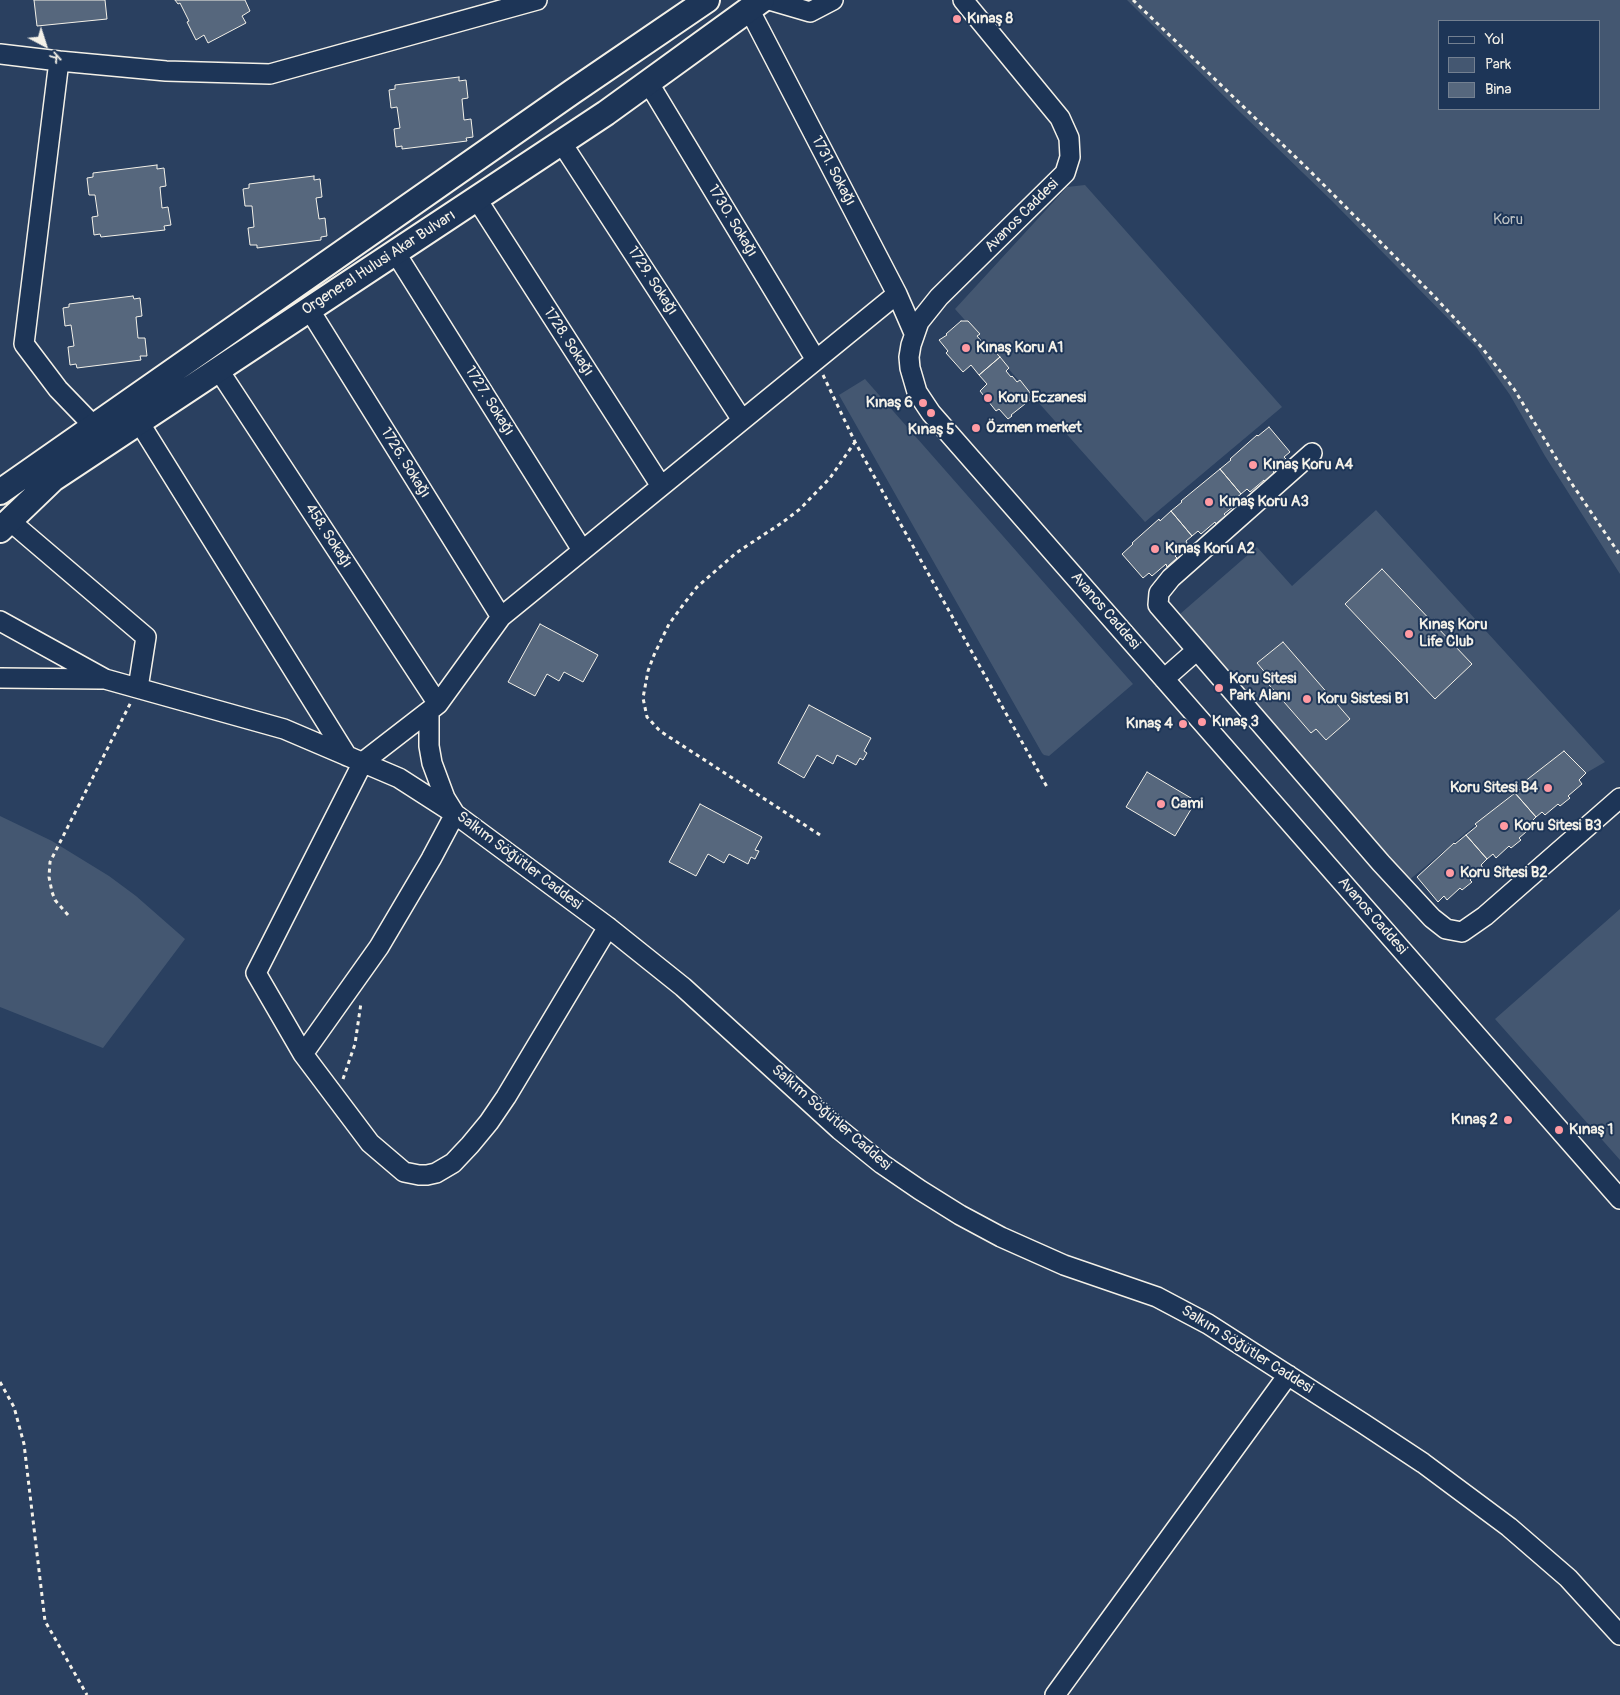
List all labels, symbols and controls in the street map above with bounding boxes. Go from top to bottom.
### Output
place label: Kınaş 8 [967,10,1013,28]
marker: Kınaş 8 [951,13,963,25]
north arrow [20,20,70,70]
legend [1438,20,1600,110]
text: Yol [1485,30,1504,49]
text: K [46,48,64,66]
text: Park [1485,55,1511,74]
text: Bina [1485,80,1511,99]
street label: 1731. Sokağı [807,133,859,209]
street label: Avanos Caddesi [981,175,1063,257]
street label: 1730. Sokağı [703,182,761,260]
street label: Orgeneral Hulusi Akar Bulvarı [299,207,459,319]
park label: Koru [1493,211,1523,229]
street label: 1729. Sokağı [623,243,681,319]
street label: 1728. Sokağı [539,304,597,380]
place label: Kınaş Koru A1 [976,339,1063,357]
marker: Kınaş Koru A1 [960,342,972,354]
street label: 1727. Sokağı [461,363,517,439]
place label: Koru Eczanesi [998,389,1086,407]
marker: Koru Eczanesi [982,392,994,404]
place label: Kınaş 6 [866,394,913,412]
marker: Kınaş 6 [917,397,929,409]
marker: Kınaş 5 [925,407,937,419]
place label: Özmen merket [986,419,1082,437]
place label: Kınaş 5 [908,421,954,439]
marker: Özmen merket [970,422,982,434]
street label: 1726. Sokağı [376,425,434,501]
place label: Kınaş Koru A4 [1263,456,1353,474]
marker: Kınaş Koru A4 [1247,459,1259,471]
place label: Kınaş Koru A3 [1219,493,1309,511]
marker: Kınaş Koru A3 [1203,496,1215,508]
street label: 458. Sokağı [301,501,355,571]
place label: Kınaş Koru A2 [1165,540,1255,558]
marker: Kınaş Koru A2 [1149,543,1161,555]
street label: Avanos Caddesi [1066,569,1144,653]
place label: Kınaş Koru Life Club [1419,616,1488,651]
marker: Kınaş Koru Life Club [1403,628,1415,640]
place label: Koru Sitesi Park Alanı [1229,670,1296,705]
marker: Koru Sitesi Park Alanı [1213,682,1225,694]
place label: Koru Sistesi B1 [1317,690,1409,708]
marker: Koru Sistesi B1 [1301,693,1313,705]
place label: Kınaş 3 [1212,713,1259,731]
place label: Kınaş 4 [1126,715,1173,733]
marker: Kınaş 3 [1196,716,1208,728]
marker: Kınaş 4 [1177,718,1189,730]
place label: Koru Sitesi B4 [1450,779,1538,797]
marker: Koru Sitesi B4 [1542,782,1554,794]
place label: Cami [1171,795,1203,813]
marker: Cami [1155,798,1167,810]
street label: Salkım Söğütler Caddesi [453,808,585,914]
place label: Koru Sitesi B3 [1514,817,1602,835]
marker: Koru Sitesi B3 [1498,820,1510,832]
place label: Koru Sitesi B2 [1460,864,1548,882]
marker: Koru Sitesi B2 [1444,867,1456,879]
street label: Avanos Caddesi [1333,874,1411,958]
street label: Salkım Söğütler Caddesi [768,1061,894,1175]
place label: Kınaş 2 [1451,1111,1498,1129]
marker: Kınaş 2 [1502,1114,1514,1126]
place label: Kınaş 1 [1569,1121,1613,1139]
marker: Kınaş 1 [1553,1124,1565,1136]
street label: Salkım Söğütler Caddesi [1178,1302,1316,1398]

